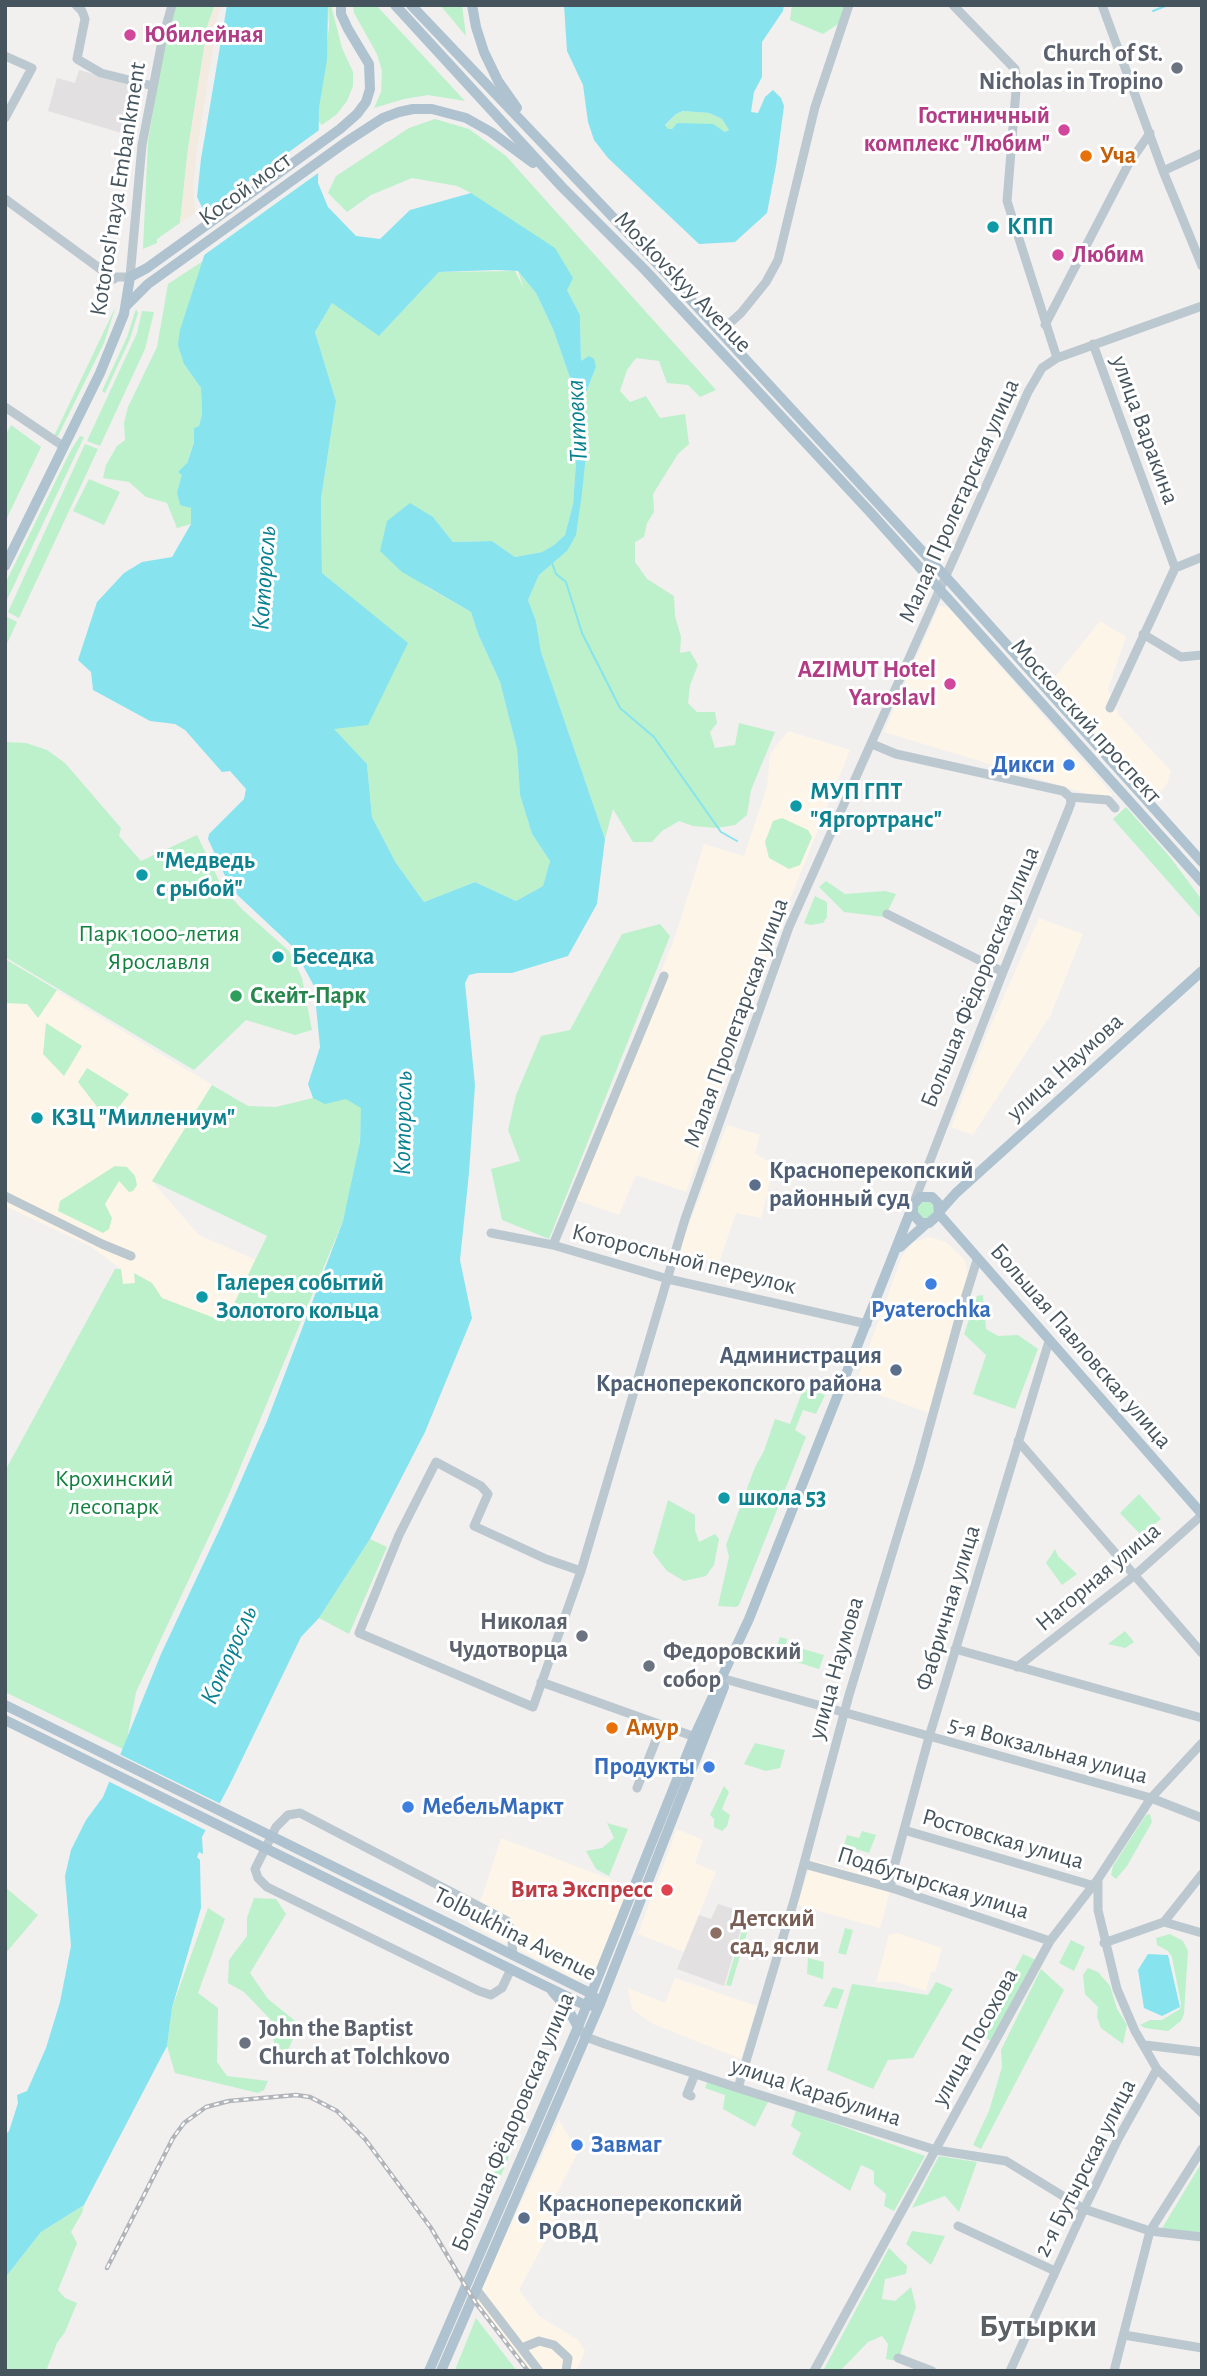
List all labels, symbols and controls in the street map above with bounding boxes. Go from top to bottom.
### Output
place label: Юбилейная [144,21,264,49]
marker: Юбилейная [122,27,138,43]
place label: Church of St. Nicholas in Tropino [979,40,1163,96]
street label: Kotorosl'naya Embankment [84,60,152,318]
marker: Church of St. Nicholas in Tropino [1169,60,1185,76]
place label: Гостиничный комплекс "Любим" [864,102,1050,158]
marker: Гостиничный комплекс "Любим" [1056,122,1072,138]
place label: Уча [1100,142,1136,170]
street label: Косой мост [193,146,297,232]
marker: Уча [1078,148,1094,164]
street label: Moskovskyy Avenue [608,205,758,359]
place label: КПП [1007,213,1054,241]
marker: КПП [985,219,1001,235]
place label: Любим [1072,241,1144,269]
marker: Любим [1050,247,1066,263]
street label: улица Варакина [1105,352,1185,508]
street label: Малая Пролетарская улица [892,375,1026,627]
water label: Титовка [559,379,595,463]
water label: Которосль [245,525,283,631]
street label: Московский проспект [1004,633,1168,809]
place label: AZIMUT Hotel Yaroslavl [798,656,936,712]
marker: AZIMUT Hotel Yaroslavl [942,676,958,692]
place label: Дикси [991,751,1055,779]
marker: Дикси [1061,757,1077,773]
place label: МУП ГПТ "Яргортранс" [810,778,942,834]
marker: МУП ГПТ "Яргортранс" [788,798,804,814]
street label: Большая Фёдоровская улица [914,842,1046,1112]
place label: "Медведь с рыбой" [156,847,255,903]
marker: "Медведь с рыбой" [134,867,150,883]
street label: Малая Пролетарская улица [677,894,795,1152]
park label: Парк 1000-летия Ярославля [78,920,240,976]
place label: Беседка [292,943,374,971]
marker: Беседка [270,949,286,965]
place label: Скейт-Парк [250,982,366,1010]
marker: Скейт-Парк [228,988,244,1004]
street label: улица Наумова [1001,1007,1129,1127]
water label: Которосль [386,1070,420,1176]
place label: КЗЦ "Миллениум" [51,1104,235,1132]
marker: КЗЦ "Миллениум" [29,1110,45,1126]
place label: Красноперекопский районный суд [769,1157,973,1213]
marker: Красноперекопский районный суд [747,1177,763,1193]
street label: Которосльной переулок [569,1217,799,1301]
street label: Большая Павловская улица [984,1237,1178,1455]
place label: Галерея событий Золотого кольца [216,1269,384,1325]
marker: Pyaterochka [923,1276,939,1292]
marker: Галерея событий Золотого кольца [194,1289,210,1305]
place label: Pyaterochka [871,1296,991,1324]
place label: Администрация Красноперекопского района [596,1342,882,1398]
marker: Администрация Красноперекопского района [888,1362,904,1378]
park label: Крохинский лесопарк [55,1465,173,1521]
place label: школа 53 [738,1484,826,1512]
marker: школа 53 [716,1490,732,1506]
street label: Нагорная улица [1030,1516,1166,1638]
street label: Фабричная улица [909,1522,987,1694]
street label: улица Наумова [802,1593,870,1743]
water label: Которосль [193,1601,265,1709]
place label: Николая Чудотворца [449,1608,568,1664]
marker: Николая Чудотворца [574,1628,590,1644]
place label: Федоровский собор [663,1638,801,1694]
marker: Федоровский собор [641,1658,657,1674]
street label: 5-я Вокзальная улица [945,1710,1151,1790]
place label: Амур [626,1714,679,1742]
marker: Амур [604,1720,620,1736]
place label: Продукты [594,1753,695,1781]
marker: Продукты [701,1759,717,1775]
place label: МебельМаркт [422,1793,563,1821]
marker: МебельМаркт [400,1799,416,1815]
street label: Ростовская улица [919,1802,1087,1876]
street label: Подбутырская улица [834,1840,1032,1926]
place label: Вита Экспресс [511,1876,653,1904]
street label: Tolbukhina Avenue [429,1881,601,1987]
marker: Вита Экспресс [659,1882,675,1898]
place label: Детский сад, ясли [730,1905,819,1961]
marker: Детский сад, ясли [708,1925,724,1941]
street label: улица Посохова [925,1963,1025,2111]
street label: Большая Фёдоровская улица [445,1988,581,2256]
place label: John the Baptist Church at Tolchkovo [259,2015,450,2071]
marker: John the Baptist Church at Tolchkovo [237,2035,253,2051]
street label: улица Карабулина [727,2051,905,2133]
street label: 2-я Бутырская улица [1028,2074,1142,2262]
place label: Завмаг [591,2131,662,2159]
marker: Завмаг [569,2137,585,2153]
place label: Красноперекопский РОВД [538,2190,742,2246]
marker: Красноперекопский РОВД [516,2210,532,2226]
district label: Бутырки [979,2307,1097,2345]

